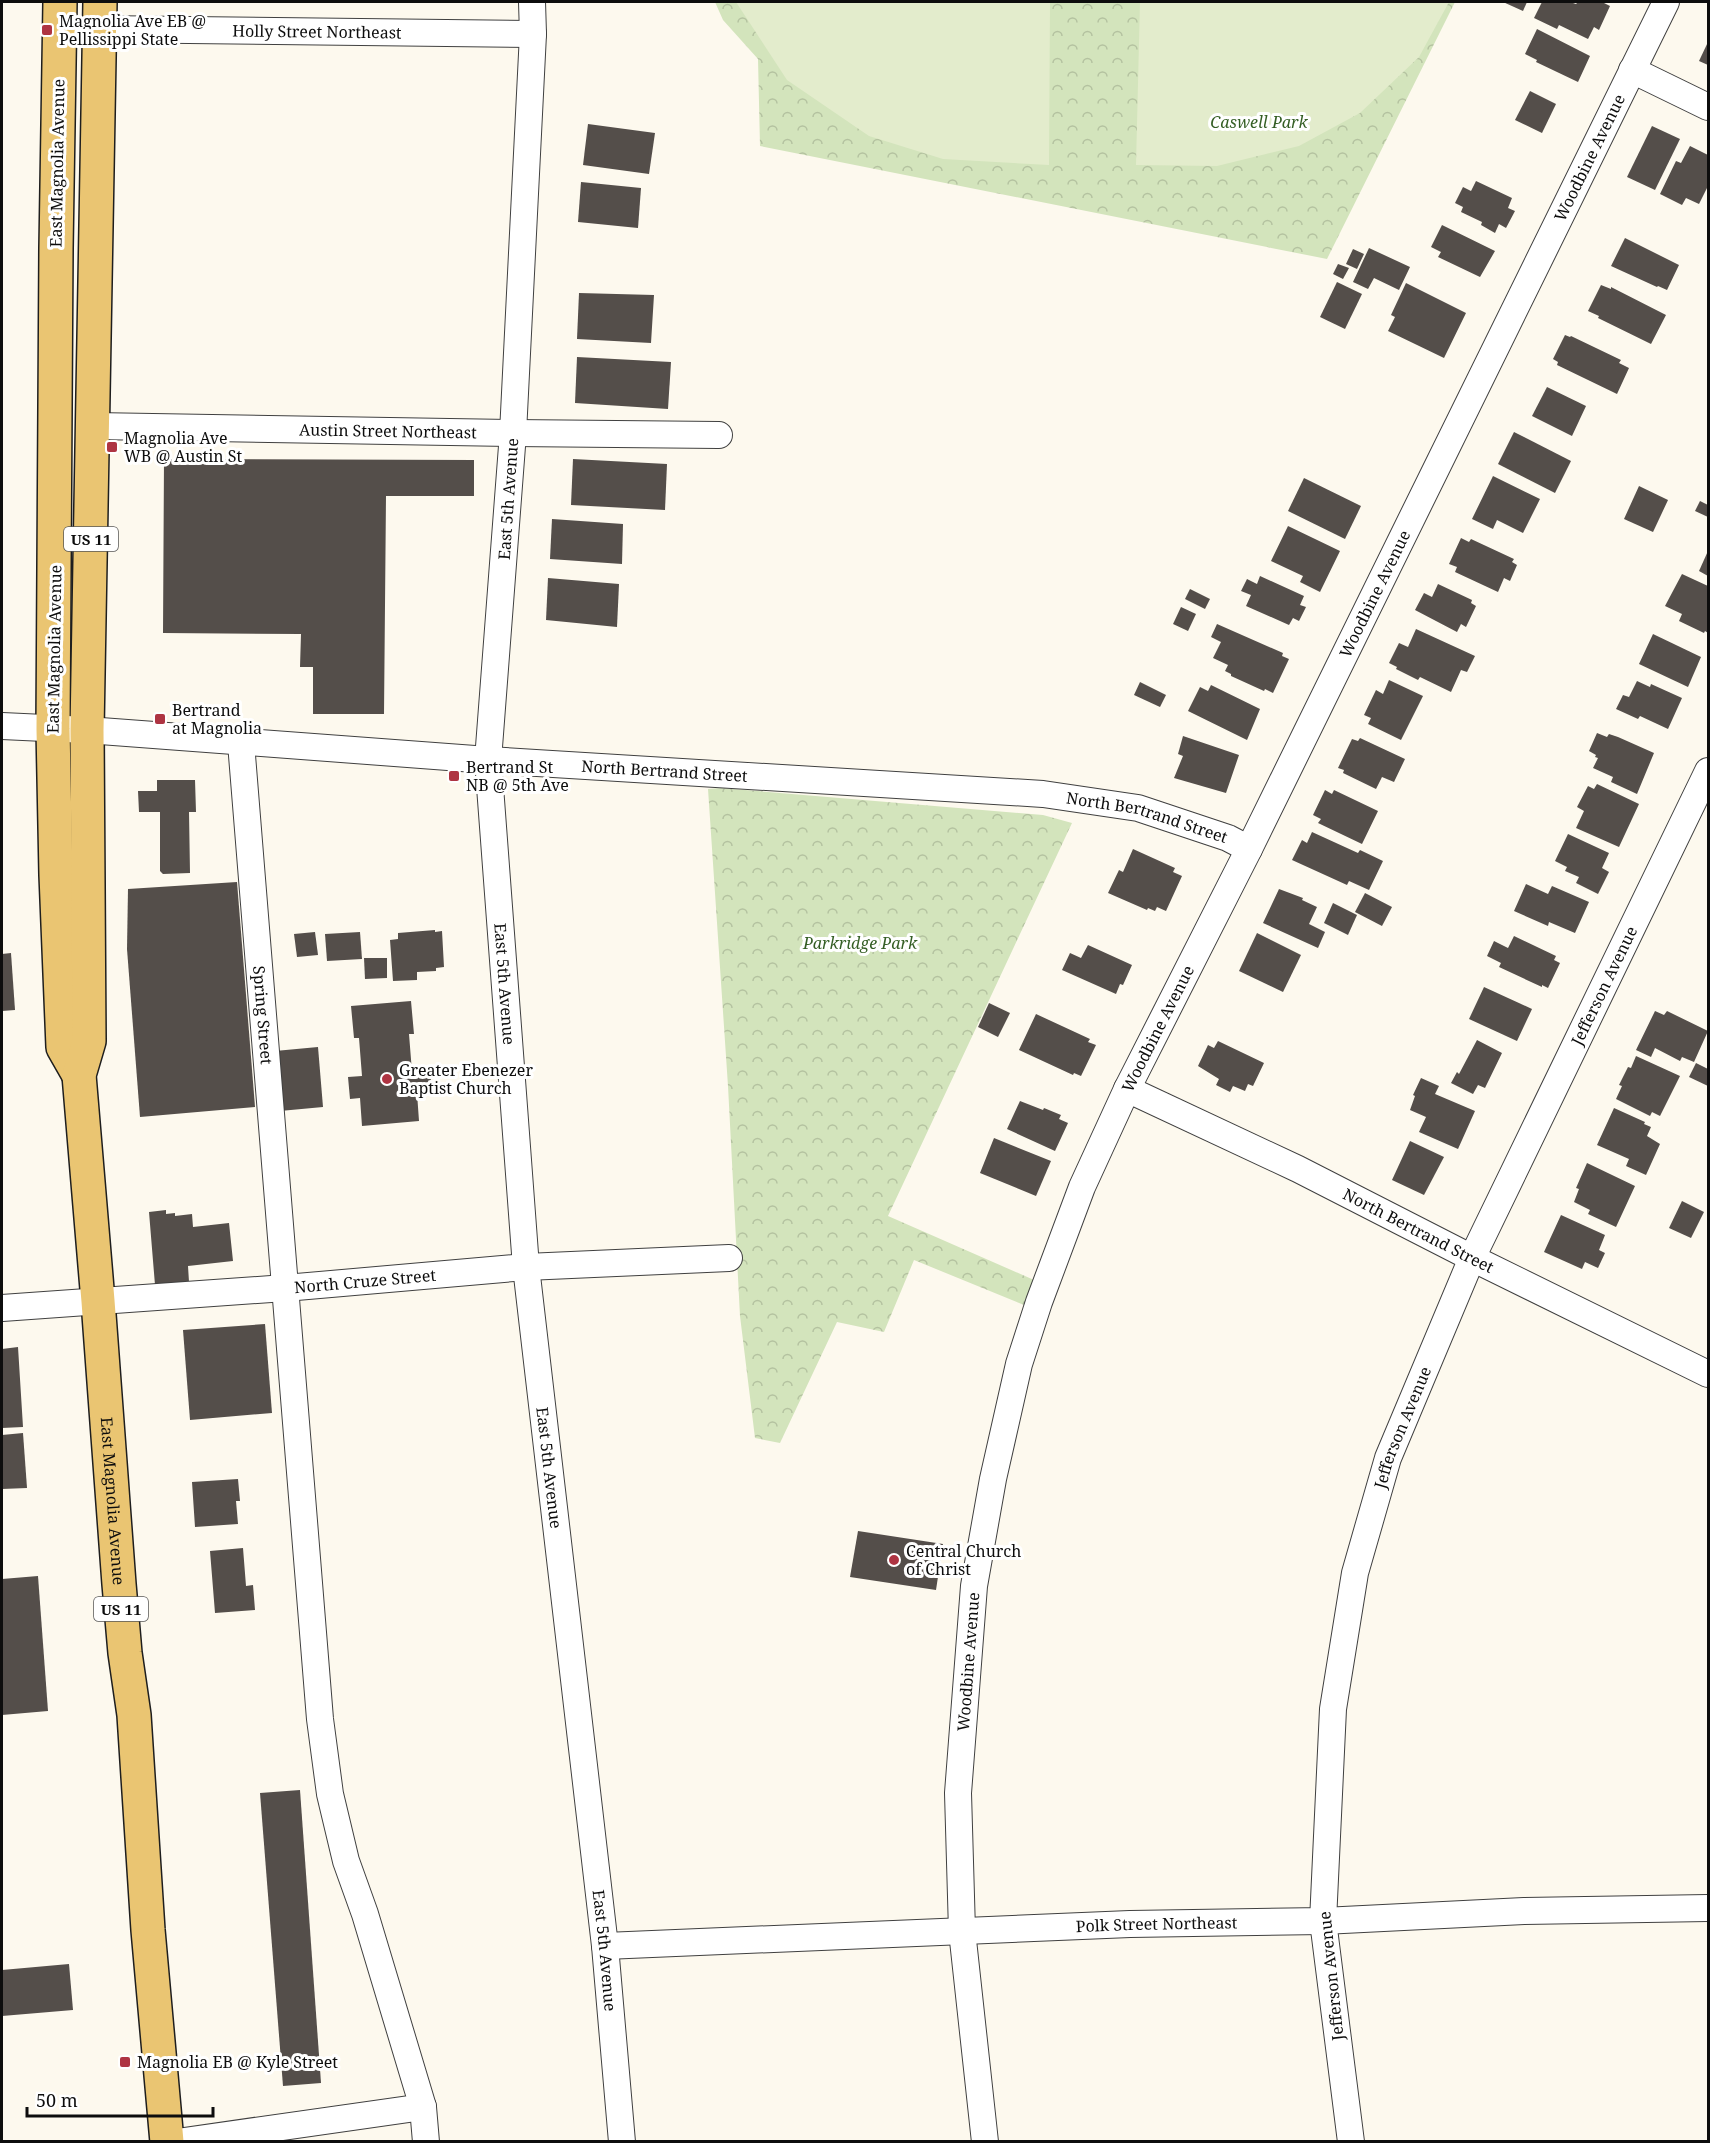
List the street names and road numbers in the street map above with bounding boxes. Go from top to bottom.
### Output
street label: Holly Street Northeast [232,20,402,43]
street label: East Magnolia Avenue [45,79,69,247]
street label: Woodbine Avenue [1549,90,1630,225]
street label: Austin Street Northeast [299,418,477,443]
street label: East 5th Avenue [493,437,523,561]
street label: Woodbine Avenue [1334,526,1415,661]
road number: US 11 [64,527,118,551]
street label: East Magnolia Avenue [42,565,66,733]
street label: North Bertrand Street [581,755,749,787]
street label: North Bertrand Street [1065,787,1231,848]
street label: East 5th Avenue [489,922,520,1046]
street label: Jefferson Avenue [1565,922,1642,1050]
street label: Woodbine Avenue [1116,962,1199,1096]
street label: Spring Street [248,965,278,1066]
street label: North Bertrand Street [1339,1183,1498,1278]
street label: North Cruze Street [293,1264,437,1298]
street label: Jefferson Avenue [1369,1363,1436,1492]
street label: East 5th Avenue [531,1406,567,1530]
street label: East Magnolia Avenue [96,1416,130,1586]
street label: Woodbine Avenue [952,1591,984,1732]
road number: US 11 [94,1597,148,1621]
street label: East 5th Avenue [588,1889,622,2012]
street label: Jefferson Avenue [1313,1910,1349,2043]
street label: Polk Street Northeast [1075,1911,1238,1937]

